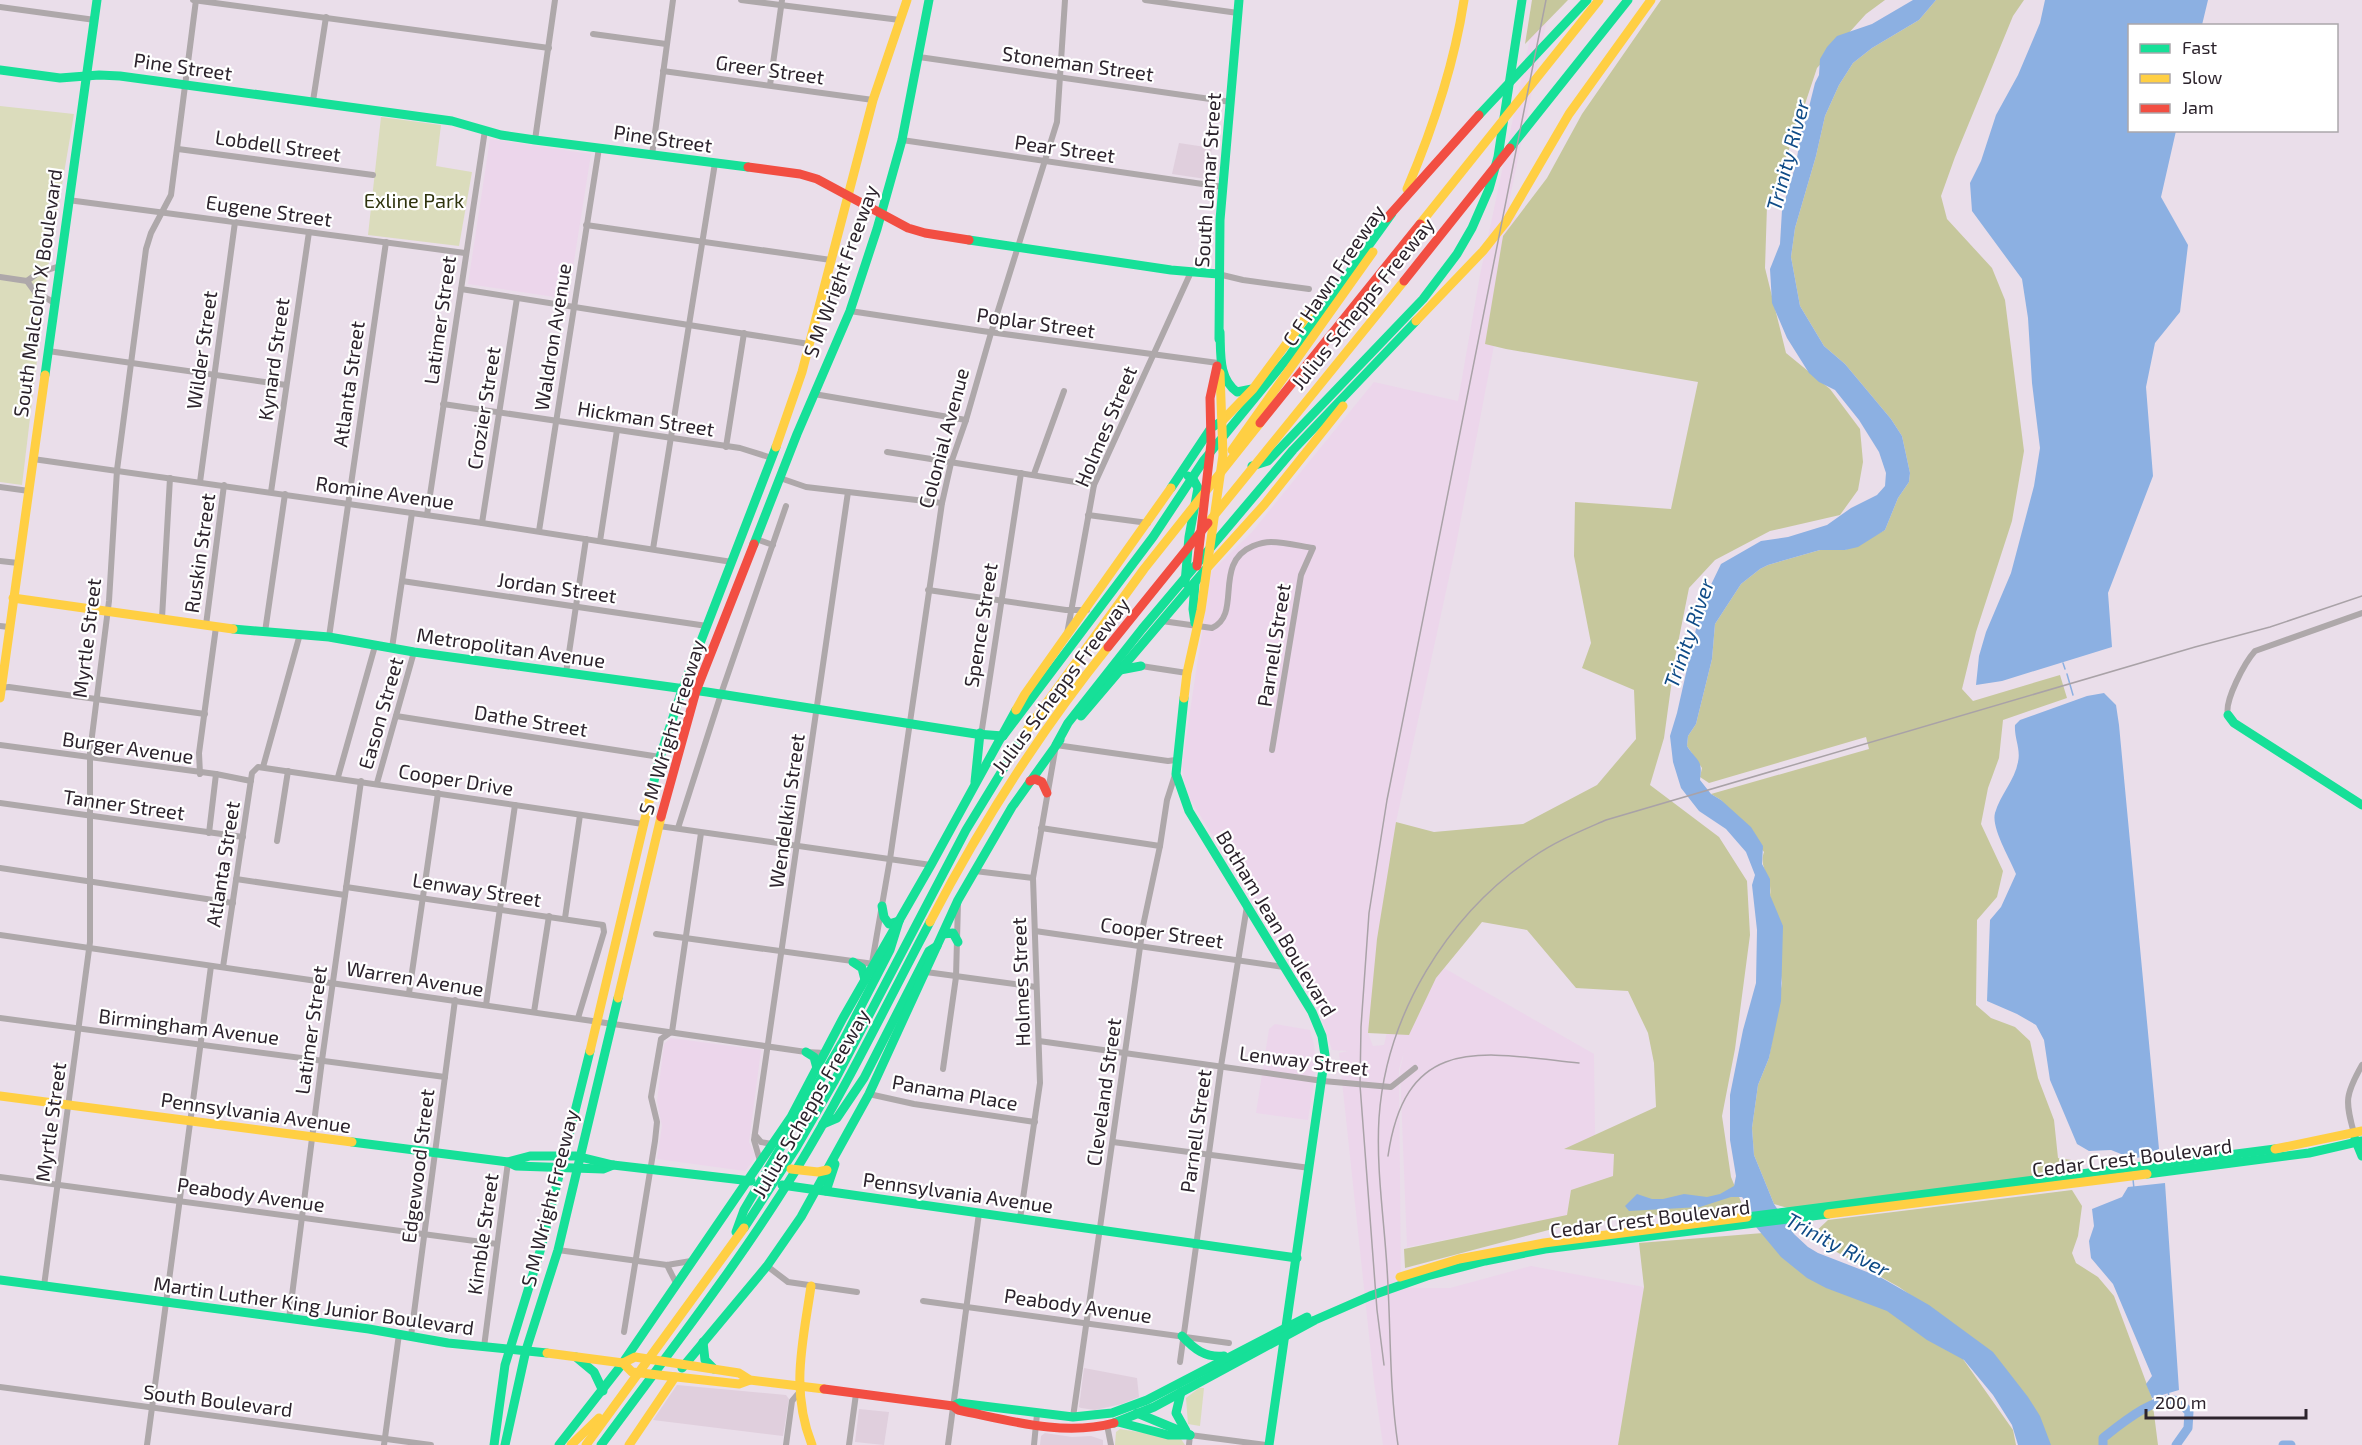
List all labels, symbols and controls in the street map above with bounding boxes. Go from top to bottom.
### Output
legend [2128,24,2338,132]
text: Fast [2182,36,2217,58]
street label: Stoneman Street [1001,40,1156,86]
street label: Pine Street [132,47,234,85]
street label: Greer Street [714,50,826,89]
text: Slow [2182,66,2223,88]
street label: South Lamar Street [1189,91,1225,268]
water label: Trinity River [1760,96,1815,214]
text: Jam [2182,96,2214,118]
street label: Pine Street [612,119,714,157]
street label: Lobdell Street [214,124,343,166]
street label: Pear Street [1013,129,1117,167]
street label: South Malcolm X Boulevard [8,167,66,419]
street label: S M Wright Freeway [798,181,882,360]
park label: Exline Park [364,188,464,212]
street label: Eugene Street [205,189,334,231]
street label: C F Hawn Freeway [1277,199,1389,350]
street label: Julius Schepps Freeway [1285,212,1439,394]
street label: Latimer Street [418,254,460,386]
street label: Waldron Avenue [529,262,575,412]
street label: Wilder Street [181,289,221,411]
street label: Kynard Street [253,296,294,422]
street label: Poplar Street [975,302,1097,342]
street label: Atlanta Street [327,319,369,449]
street label: Crozier Street [461,344,505,471]
street label: Holmes Street [1069,362,1141,490]
street label: Colonial Avenue [913,365,973,511]
street label: Hickman Street [576,395,717,441]
street label: Romine Avenue [314,470,456,514]
street label: Ruskin Street [179,491,219,614]
street label: Spence Street [958,561,1002,689]
street label: Jordan Street [496,567,618,607]
water label: Trinity River [1658,574,1720,691]
street label: Myrtle Street [67,576,105,699]
street label: Parnell Street [1251,581,1295,708]
street label: Julius Schepps Freeway [986,592,1134,778]
street label: Metropolitan Avenue [415,622,607,672]
street label: S M Wright Freeway [633,636,709,817]
street label: Eason Street [353,654,408,772]
street label: Dathe Street [473,699,590,741]
street label: Burger Avenue [61,726,195,768]
street label: Wendelkin Street [763,732,809,890]
street label: Cooper Drive [397,758,515,800]
street label: Tanner Street [62,784,187,824]
street label: Atlanta Street [200,799,244,929]
street label: Botham Jean Boulevard [1212,826,1342,1020]
street label: Lenway Street [411,867,544,911]
street label: Cooper Street [1099,911,1225,953]
street label: Holmes Street [1006,917,1034,1047]
street label: Warren Avenue [345,955,485,1001]
street label: Latimer Street [289,964,331,1096]
street label: Birmingham Avenue [97,1003,281,1049]
street label: Julius Schepps Freeway [746,1004,874,1202]
street label: Cleveland Street [1081,1016,1125,1168]
street label: Lenway Street [1238,1040,1370,1080]
street label: Myrtle Street [30,1060,70,1183]
street label: Parnell Street [1174,1067,1216,1194]
street label: Panama Place [890,1069,1020,1115]
street label: Pennsylvania Avenue [159,1087,353,1137]
street label: Edgewood Street [396,1087,438,1244]
street label: S M Wright Freeway [515,1107,583,1289]
street label: Cedar Crest Boulevard [2031,1133,2233,1181]
street label: Pennsylvania Avenue [861,1167,1055,1217]
street label: Kimble Street [462,1171,502,1296]
street label: Peabody Avenue [176,1172,326,1216]
street label: Cedar Crest Boulevard [1549,1194,1751,1242]
water label: Trinity River [1781,1206,1895,1283]
street label: Martin Luther King Junior Boulevard [152,1271,476,1339]
street label: Peabody Avenue [1003,1283,1153,1327]
street label: South Boulevard [142,1379,294,1421]
scale bar [2146,1382,2306,1420]
text: 200 m [2155,1391,2207,1413]

